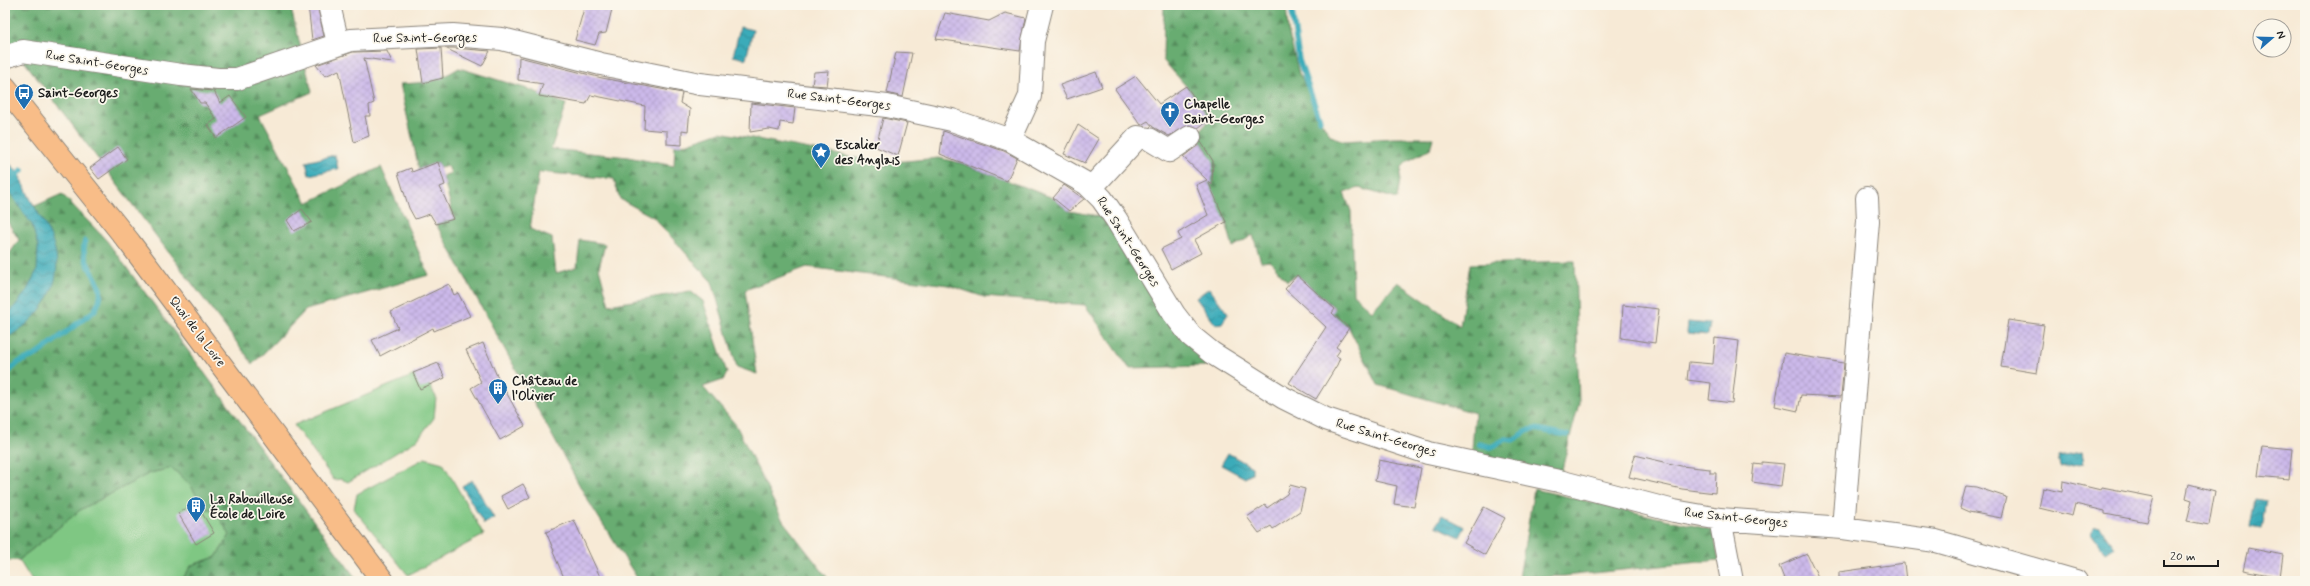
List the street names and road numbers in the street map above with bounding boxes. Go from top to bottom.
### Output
street label: Rue Saint-Georges [373,30,477,48]
street label: Rue Saint-Georges [44,46,150,81]
street label: Rue Saint-Georges [786,85,892,116]
street label: Rue Saint-Georges [1092,194,1164,291]
street label: Quai de la Loire [165,293,229,371]
street label: Rue Saint-Georges [1334,415,1438,462]
street label: Rue Saint-Georges [1683,504,1789,533]

